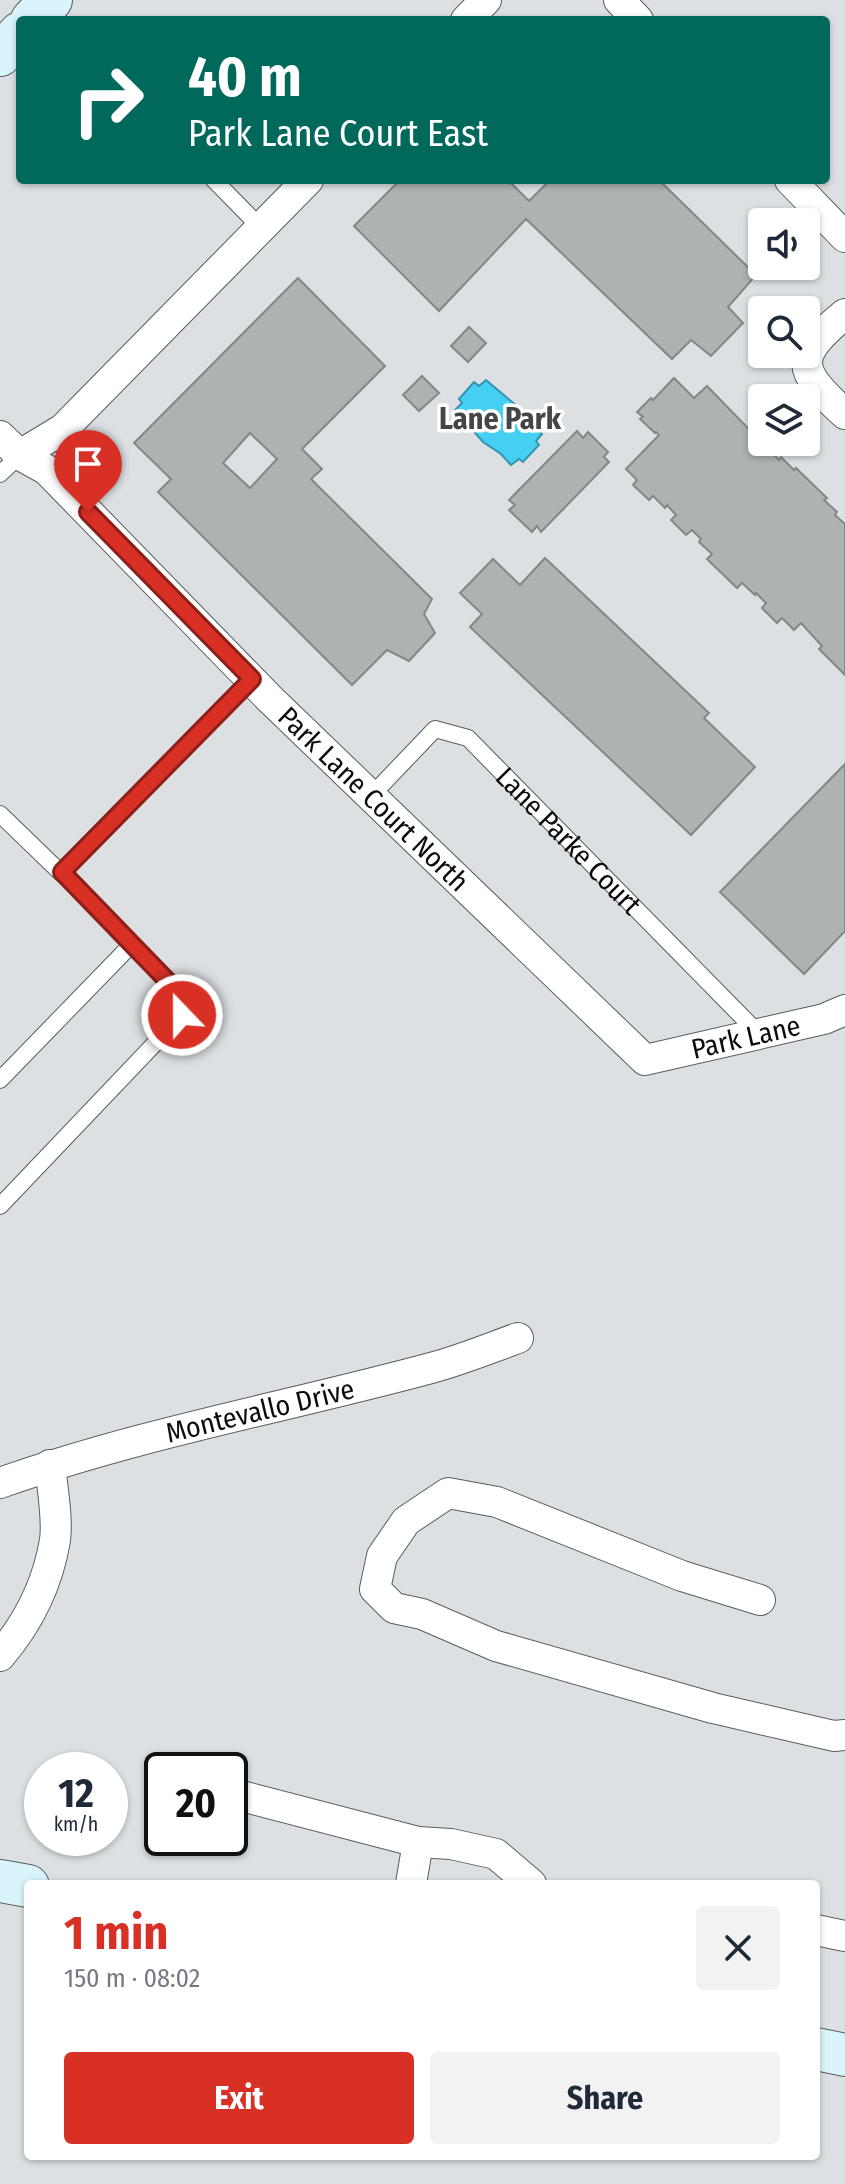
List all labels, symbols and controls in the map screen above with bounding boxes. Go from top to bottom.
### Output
text: 40 m [188,44,302,111]
icon: right [56,48,160,152]
text: Park Lane Court East [188,112,488,156]
map controls [748,208,820,456]
button: sound [748,208,820,280]
button: search [748,296,820,368]
button: layers [748,384,820,456]
district label: Lane Park [439,401,562,437]
pin [54,430,122,512]
icon: arrive [66,442,110,486]
street label: Park Lane Court North [271,700,475,898]
street label: Lane Parke Court [489,760,648,922]
position arrow [140,973,224,1057]
street label: Park Lane [688,1009,804,1066]
street label: Montevallo Drive [162,1372,358,1450]
speed limit sign: 20 [144,1752,248,1856]
text: 12 [58,1770,94,1818]
text: km/h [54,1812,98,1836]
text: 1 min [64,1904,169,1962]
button: close [696,1906,780,1990]
text: 150 m · 08:02 [64,1963,200,1994]
button: Exit [64,2052,414,2144]
button: Share [430,2052,780,2144]

